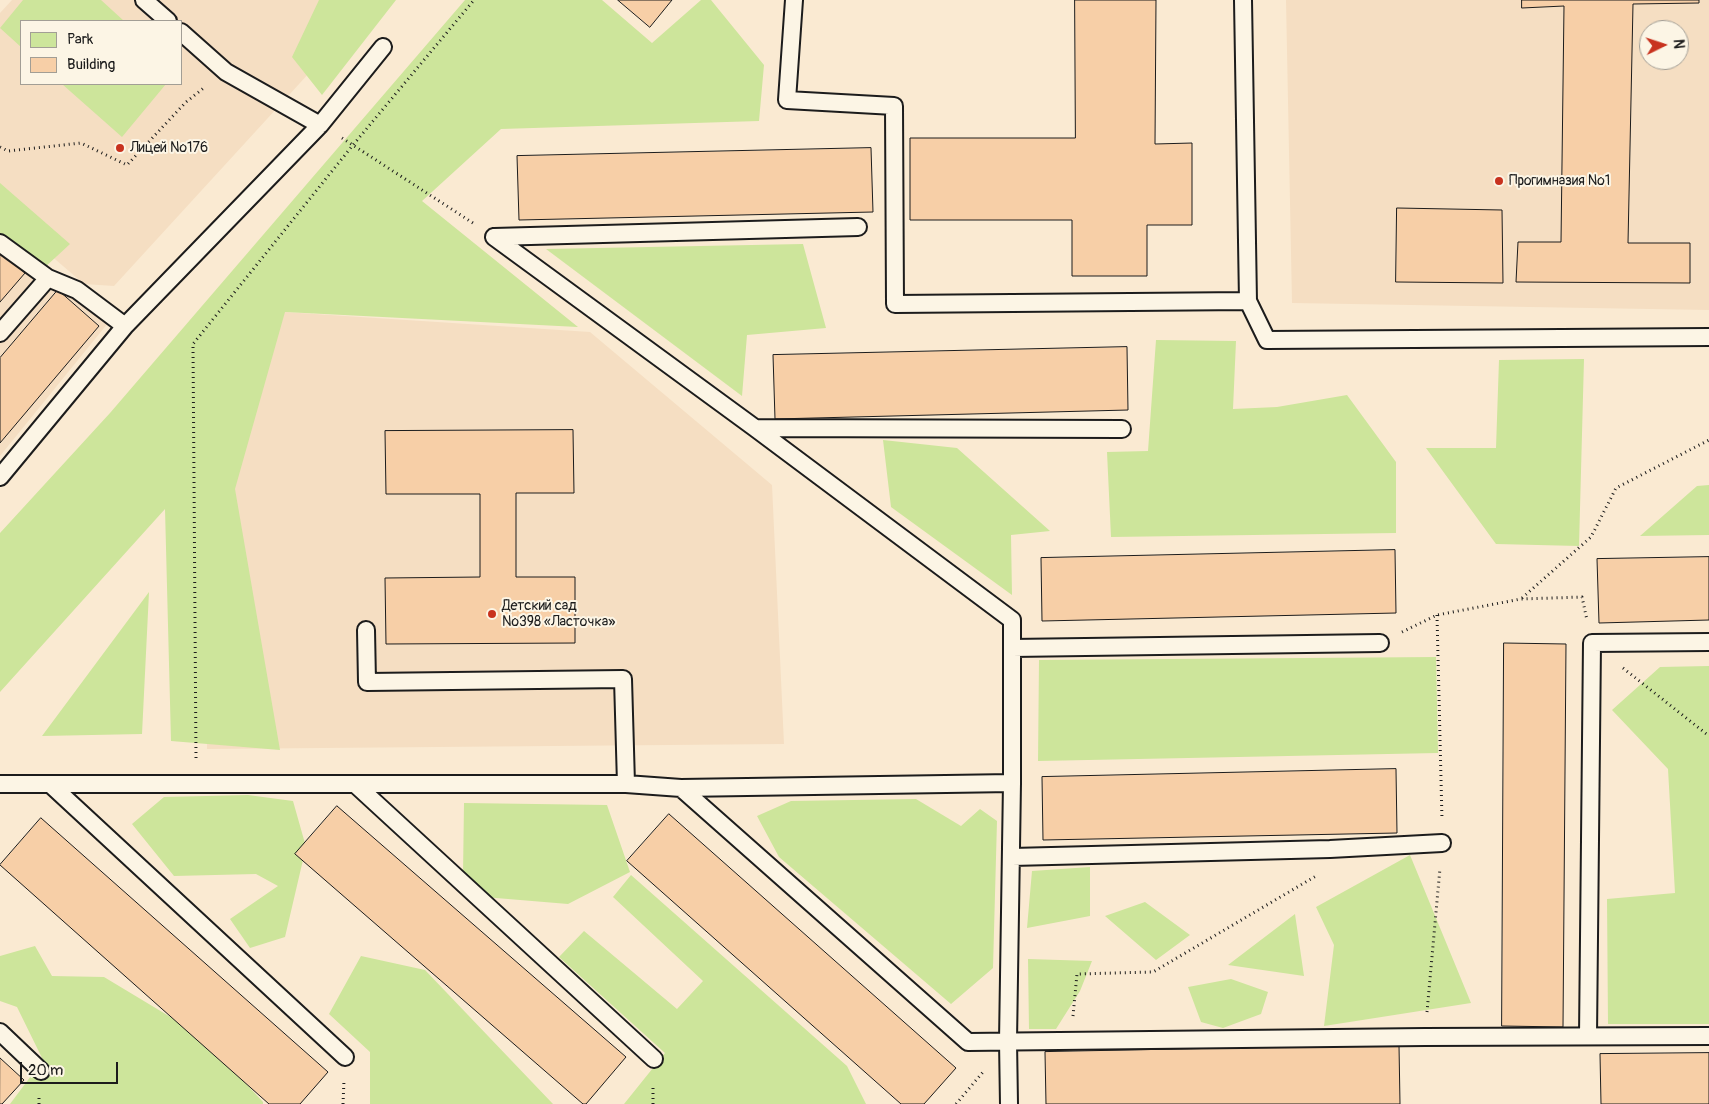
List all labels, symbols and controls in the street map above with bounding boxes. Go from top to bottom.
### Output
legend [20,20,182,85]
north arrow [1639,20,1689,70]
text: Park [67,30,93,49]
text: N [1670,39,1687,49]
text: Building [67,55,115,74]
place label: Лицей №176 [130,140,208,156]
marker: Лицей №176 [114,142,126,154]
place label: Прогимназия №1 [1509,173,1610,189]
marker: Прогимназия №1 [1493,175,1505,187]
place label: Детский сад №398 «Ласточка» [502,598,615,630]
marker: Детский сад №398 «Ласточка» [486,608,498,620]
scale bar [22,1052,120,1084]
text: 20 m [28,1061,63,1080]

